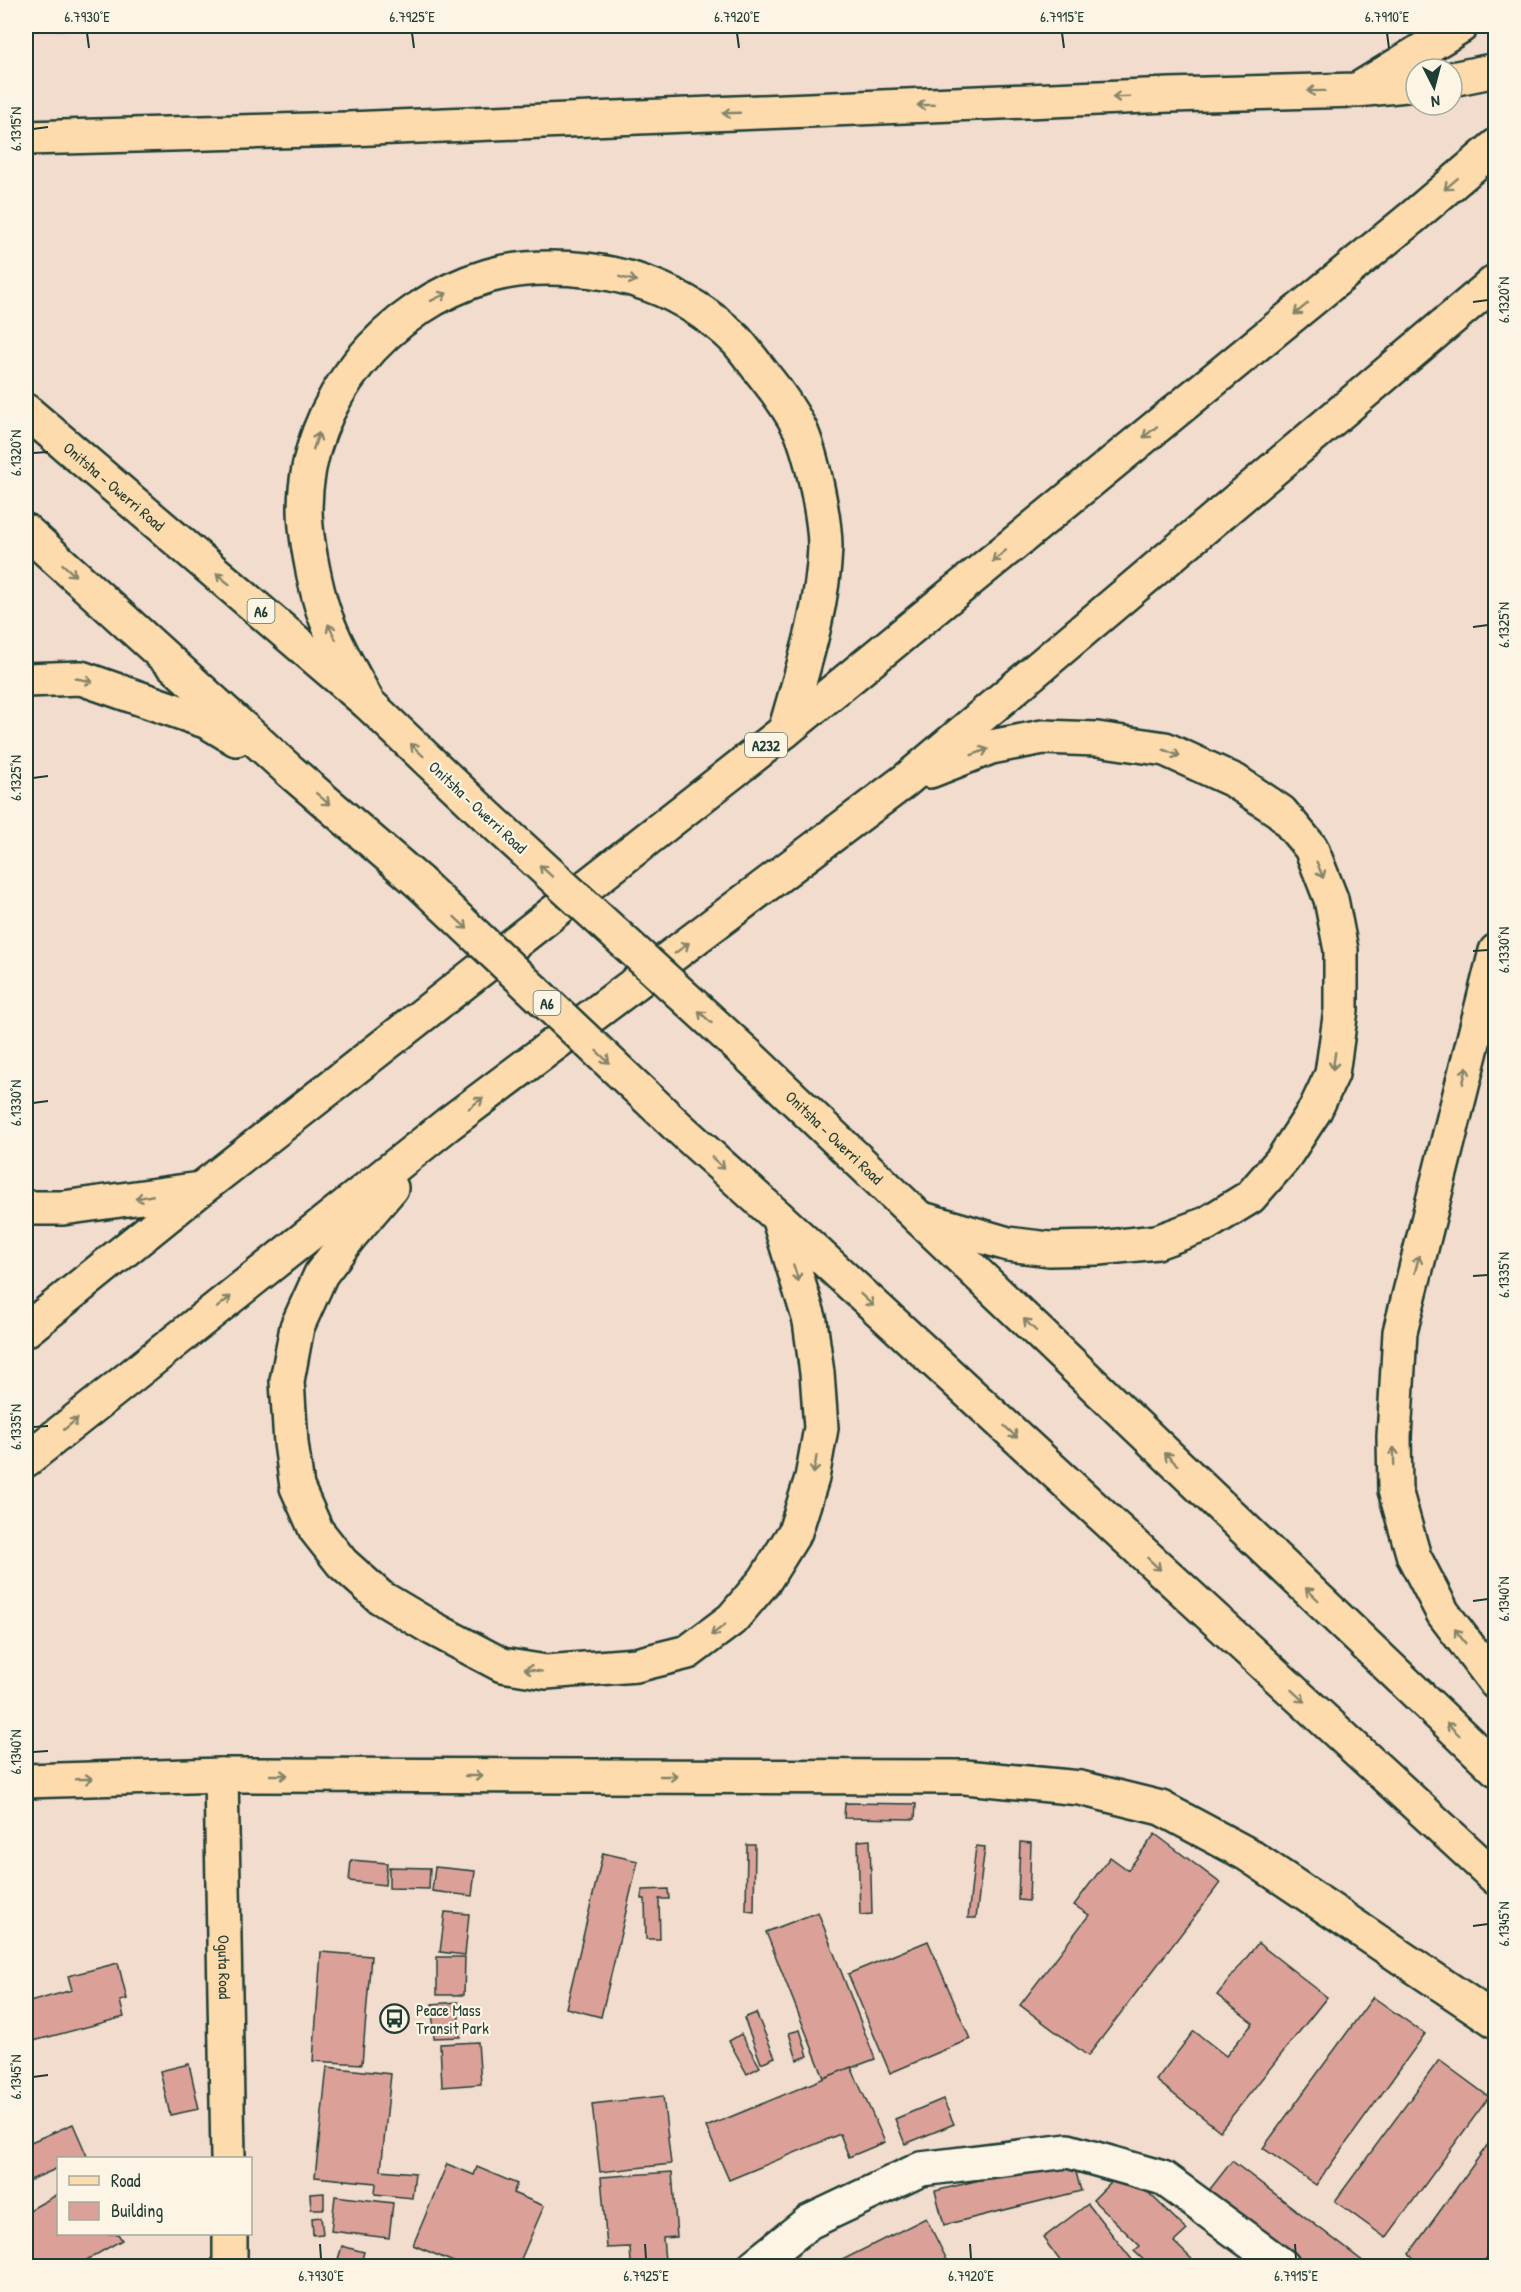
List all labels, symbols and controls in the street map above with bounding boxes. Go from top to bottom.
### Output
text: 6.7930°E [64,6,110,27]
text: 6.7925°E [389,6,435,27]
text: 6.7920°E [714,6,760,27]
text: 6.7915°E [1040,6,1084,27]
text: 6.7910°E [1365,6,1410,27]
north arrow [1404,57,1464,117]
one-way arrow [1306,85,1326,97]
one-way arrow [1111,91,1131,103]
text: N [1430,91,1441,113]
one-way arrow [917,100,937,111]
text: 6.1315°N [5,107,26,151]
one-way arrow [722,108,742,119]
one-way arrow [1443,178,1459,191]
one-way arrow [618,274,637,286]
text: 6.1320°N [1493,277,1514,323]
one-way arrow [430,291,448,303]
one-way arrow [1293,302,1309,315]
one-way arrow [1142,426,1158,439]
text: 6.1320°N [5,430,26,476]
one-way arrow [312,432,323,451]
street label: Onitsha - Owerri Road [59,437,170,536]
one-way arrow [991,549,1007,562]
one-way arrow [61,563,76,577]
one-way arrow [215,573,231,586]
road number: A6 [248,599,274,623]
text: 6.1325°N [1493,602,1514,648]
one-way arrow [325,623,337,641]
one-way arrow [73,675,93,686]
road number: A232 [745,733,787,757]
one-way arrow [410,743,425,757]
one-way arrow [971,745,989,756]
one-way arrow [1162,748,1181,759]
text: 6.1325°N [5,755,26,801]
street label: Onitsha - Owerri Road [424,756,532,858]
one-way arrow [315,792,330,806]
one-way arrow [1315,860,1326,879]
one-way arrow [539,864,554,878]
one-way arrow [454,915,469,930]
text: 6.1330°N [1493,927,1514,973]
one-way arrow [673,942,689,955]
road number: A6 [534,991,560,1015]
one-way arrow [698,1010,713,1024]
one-way arrow [595,1049,610,1063]
one-way arrow [1328,1051,1339,1071]
one-way arrow [1459,1065,1471,1084]
text: 6.1330°N [5,1080,26,1126]
street label: Onitsha - Owerri Road [781,1086,888,1189]
one-way arrow [467,1097,483,1109]
one-way arrow [710,1156,725,1170]
one-way arrow [135,1192,155,1203]
text: 6.1335°N [1493,1252,1514,1298]
one-way arrow [1412,1255,1424,1274]
one-way arrow [791,1263,802,1282]
one-way arrow [860,1293,875,1307]
one-way arrow [216,1296,232,1309]
one-way arrow [1023,1317,1038,1332]
text: 6.1335°N [5,1404,26,1450]
one-way arrow [63,1417,79,1430]
one-way arrow [1003,1425,1018,1439]
one-way arrow [1388,1447,1400,1467]
one-way arrow [1164,1452,1179,1467]
one-way arrow [809,1455,820,1474]
one-way arrow [1147,1557,1162,1571]
text: 6.1340°N [1493,1576,1514,1622]
one-way arrow [1305,1587,1320,1601]
one-way arrow [711,1623,727,1636]
one-way arrow [1454,1628,1467,1644]
one-way arrow [524,1664,543,1675]
one-way arrow [1290,1689,1305,1703]
one-way arrow [1446,1722,1461,1736]
text: 6.1340°N [5,1729,26,1775]
one-way arrow [268,1769,288,1781]
one-way arrow [463,1770,483,1782]
one-way arrow [658,1770,678,1782]
one-way arrow [73,1774,93,1785]
text: 6.1345°N [1493,1902,1514,1946]
street label: Oguta Road [213,1935,236,1999]
place label: Peace Mass Transit Park [416,1999,489,2039]
bus stop icon: Peace Mass Transit Park [379,2003,411,2035]
text: 6.1345°N [5,2055,26,2099]
legend [57,2157,252,2235]
text: Road [111,2168,141,2193]
text: Building [111,2198,163,2223]
text: 6.7930°E [298,2265,344,2286]
text: 6.7925°E [623,2265,669,2286]
text: 6.7920°E [948,2265,994,2286]
text: 6.7915°E [1274,2265,1318,2286]

